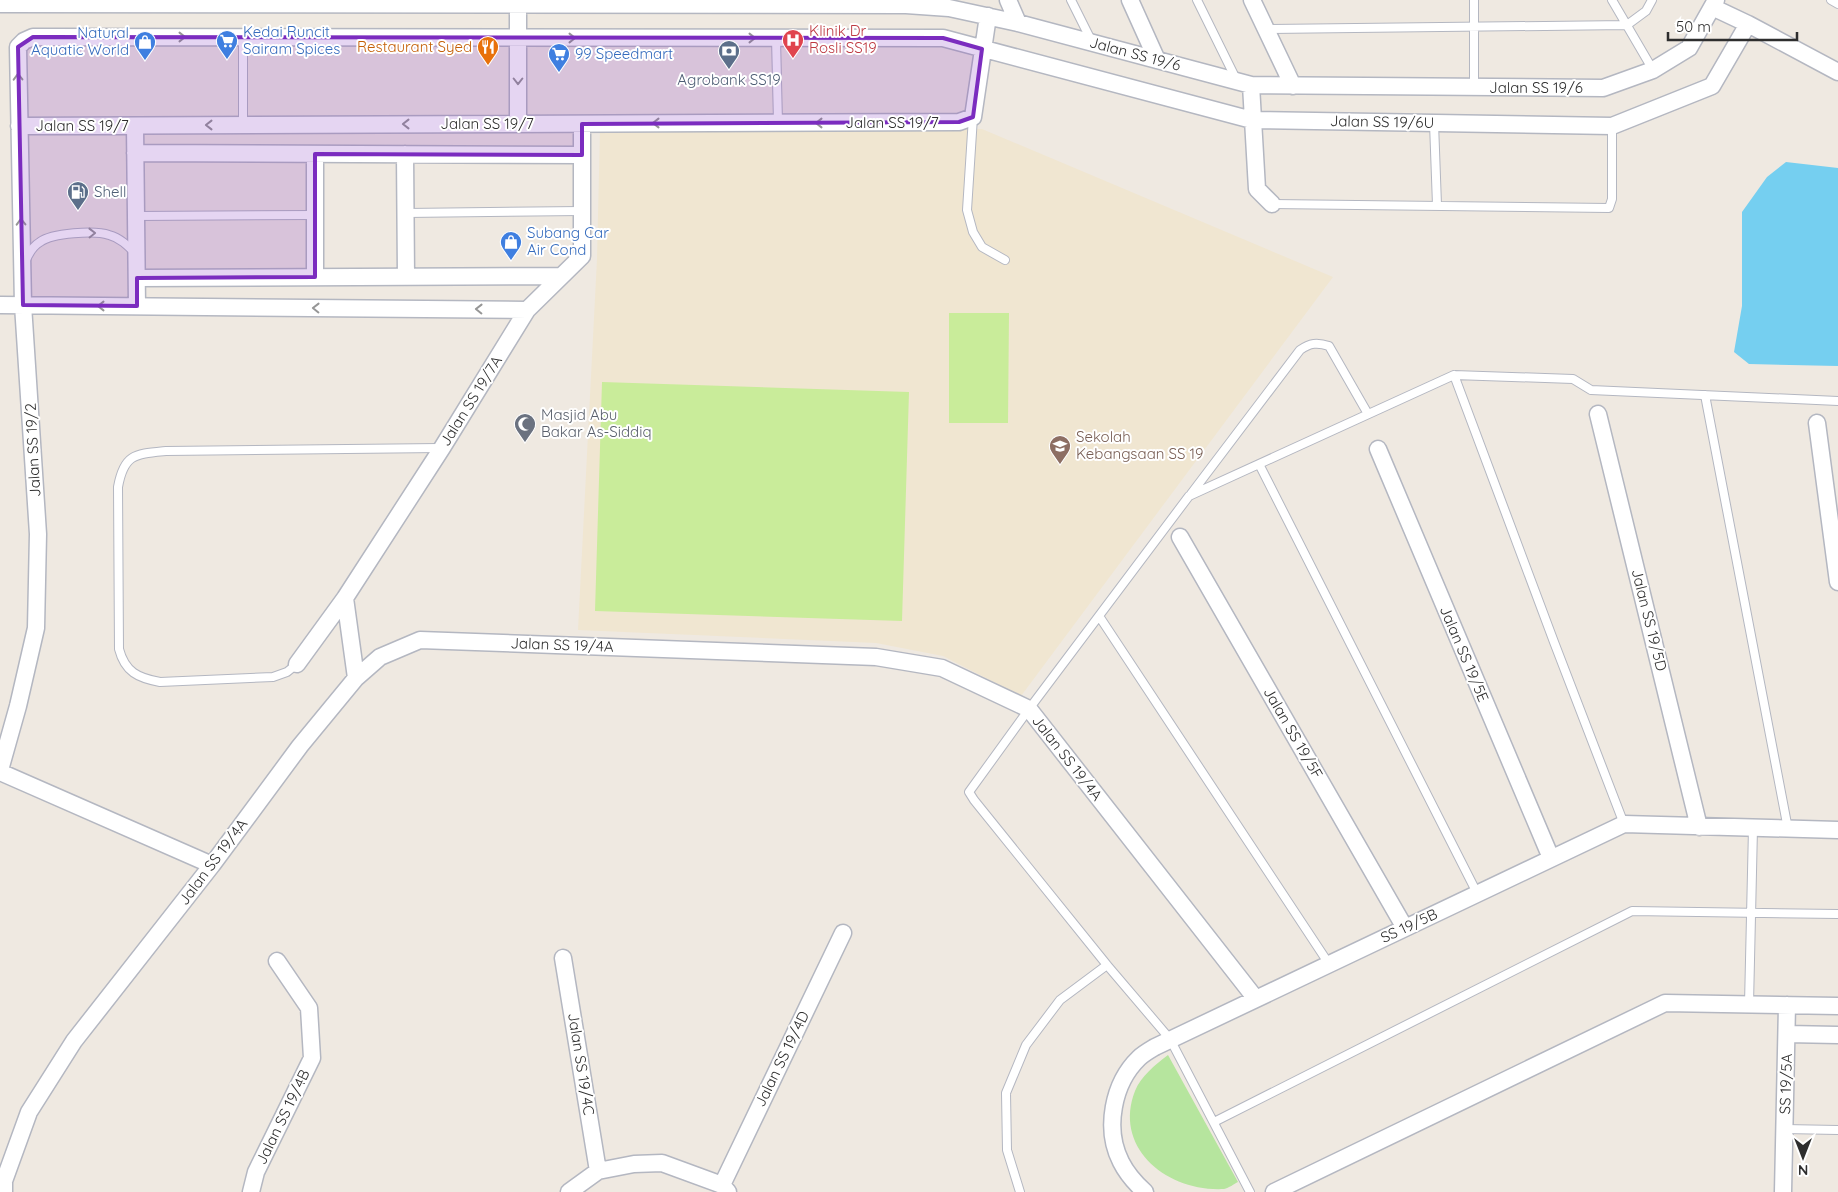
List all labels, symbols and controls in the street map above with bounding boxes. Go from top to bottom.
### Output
scale bar [1668,10,1797,42]
text: 50 m [1676,17,1711,36]
place label: Klinik Dr Rosli SS19 [809,21,877,57]
place label: Kedai Runcit Sairam Spices [243,22,340,58]
place label: Natural Aquatic World [31,23,129,59]
hospital icon: Klinik Dr Rosli SS19 [781,28,805,59]
supermarket icon: Kedai Runcit Sairam Spices [215,29,239,60]
shop icon: Natural Aquatic World [133,30,157,61]
one-way arrow [178,32,186,42]
one-way arrow [568,32,576,43]
street label: Jalan SS 19/6 [1087,32,1183,75]
one-way arrow [748,33,756,43]
restaurant icon: Restaurant Syed [476,35,500,66]
place label: Restaurant Syed [357,37,472,56]
bank icon: Agrobank SS19 [717,39,741,70]
supermarket icon: 99 Speedmart [547,42,571,73]
place label: 99 Speedmart [575,44,673,63]
place label: Agrobank SS19 [677,70,781,89]
one-way arrow [13,73,24,81]
one-way arrow [513,77,523,85]
street label: Jalan SS 19/6 [1489,78,1583,97]
street label: Jalan SS 19/6U [1330,111,1434,132]
street label: Jalan SS 19/7 [845,113,939,132]
street label: Jalan SS 19/7 [440,114,534,133]
street label: Jalan SS 19/7 [35,116,129,135]
one-way arrow [652,118,660,129]
one-way arrow [815,118,822,128]
one-way arrow [402,119,410,129]
one-way arrow [205,120,212,130]
fuel station icon: Shell [66,180,90,211]
place label: Shell [94,182,126,201]
one-way arrow [16,217,26,225]
place label: Subang Car Air Cond [527,223,609,259]
one-way arrow [88,228,96,239]
shop icon: Subang Car Air Cond [499,230,523,261]
one-way arrow [97,301,104,311]
one-way arrow [312,303,320,313]
one-way arrow [474,304,482,314]
street label: Jalan SS 19/7A [435,352,506,449]
street label: Jalan SS 19/2 [21,403,44,497]
place label: Masjid Abu Bakar As-Siddiq [541,405,652,441]
mosque icon: Masjid Abu Bakar As-Siddiq [513,412,537,443]
place label: Sekolah Kebangsaan SS 19 [1076,427,1203,463]
school or university icon: Sekolah Kebangsaan SS 19 [1048,434,1072,465]
street label: Jalan SS 19/5D [1628,567,1671,673]
street label: Jalan SS 19/5E [1436,603,1493,705]
street label: Jalan SS 19/4A [510,633,614,656]
street label: Jalan SS 19/5F [1260,684,1327,782]
street label: Jalan SS 19/4A [1028,711,1107,804]
street label: Jalan SS 19/4A [174,815,251,909]
street label: SS 19/5B [1377,904,1440,947]
street label: Jalan SS 19/4D [750,1008,813,1110]
street label: Jalan SS 19/4C [564,1011,599,1117]
street label: SS 19/5A [1775,1053,1796,1115]
street label: Jalan SS 19/4B [251,1066,314,1167]
north arrow [1778,1132,1828,1182]
text: N [1798,1161,1808,1179]

